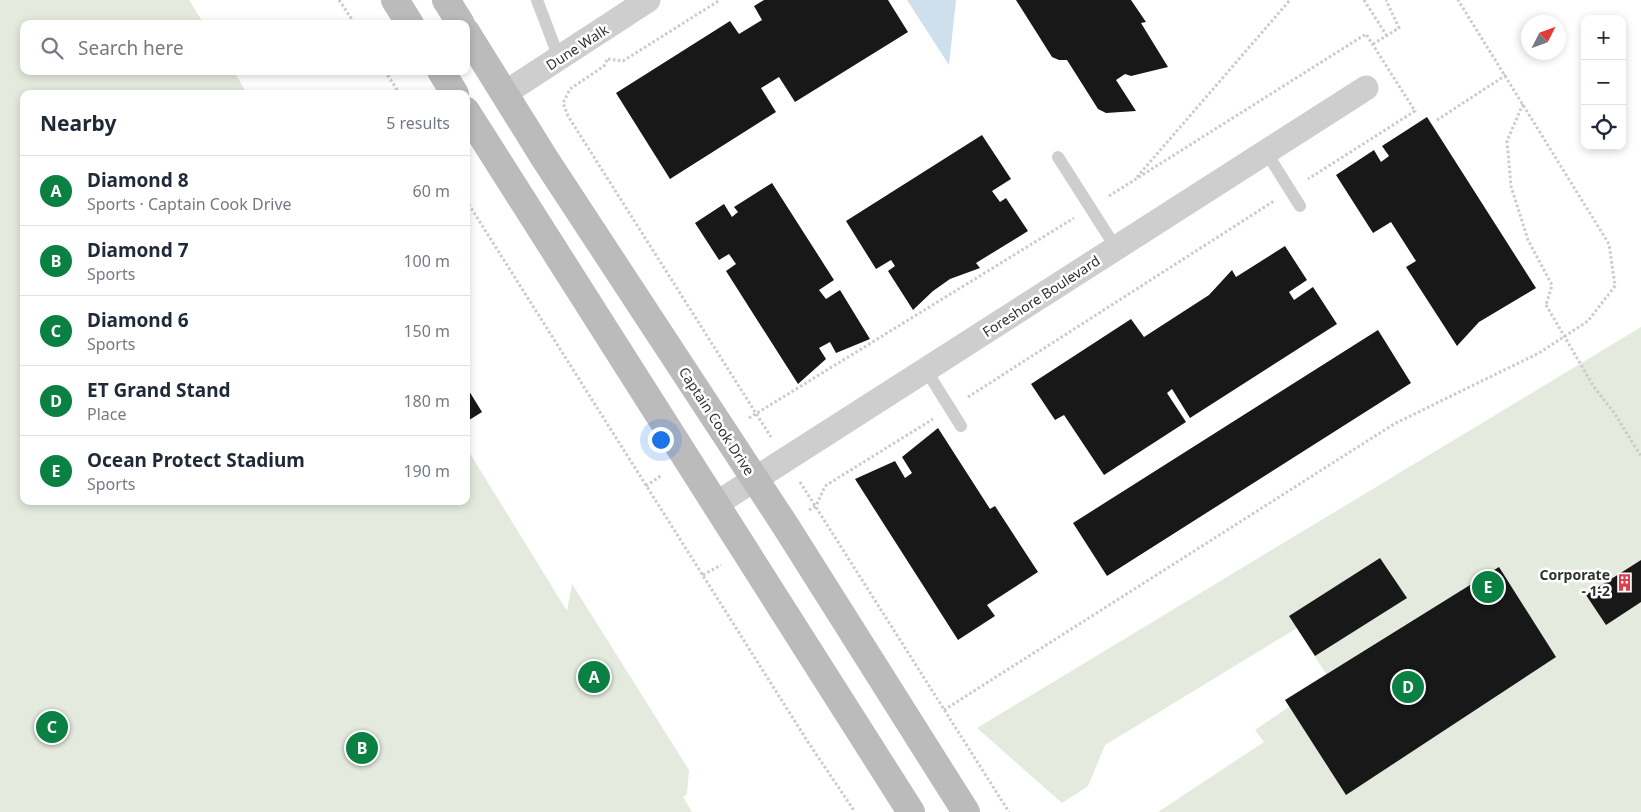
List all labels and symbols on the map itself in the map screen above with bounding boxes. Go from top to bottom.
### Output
north arrow [1521,15,1566,60]
street label: Dune Walk [542,19,612,74]
street label: Foreshore Boulevard [979,251,1103,341]
street label: Captain Cook Drive [675,363,759,479]
your location [648,427,674,453]
place label: Corporate - 1-2 [1540,565,1610,600]
pin: E [1472,568,1504,606]
building icon: Corporate - 1-2 [1614,572,1634,592]
pin: A [578,658,610,696]
pin: D [1392,668,1424,706]
pin: C [36,708,68,746]
pin: B [346,729,378,767]

